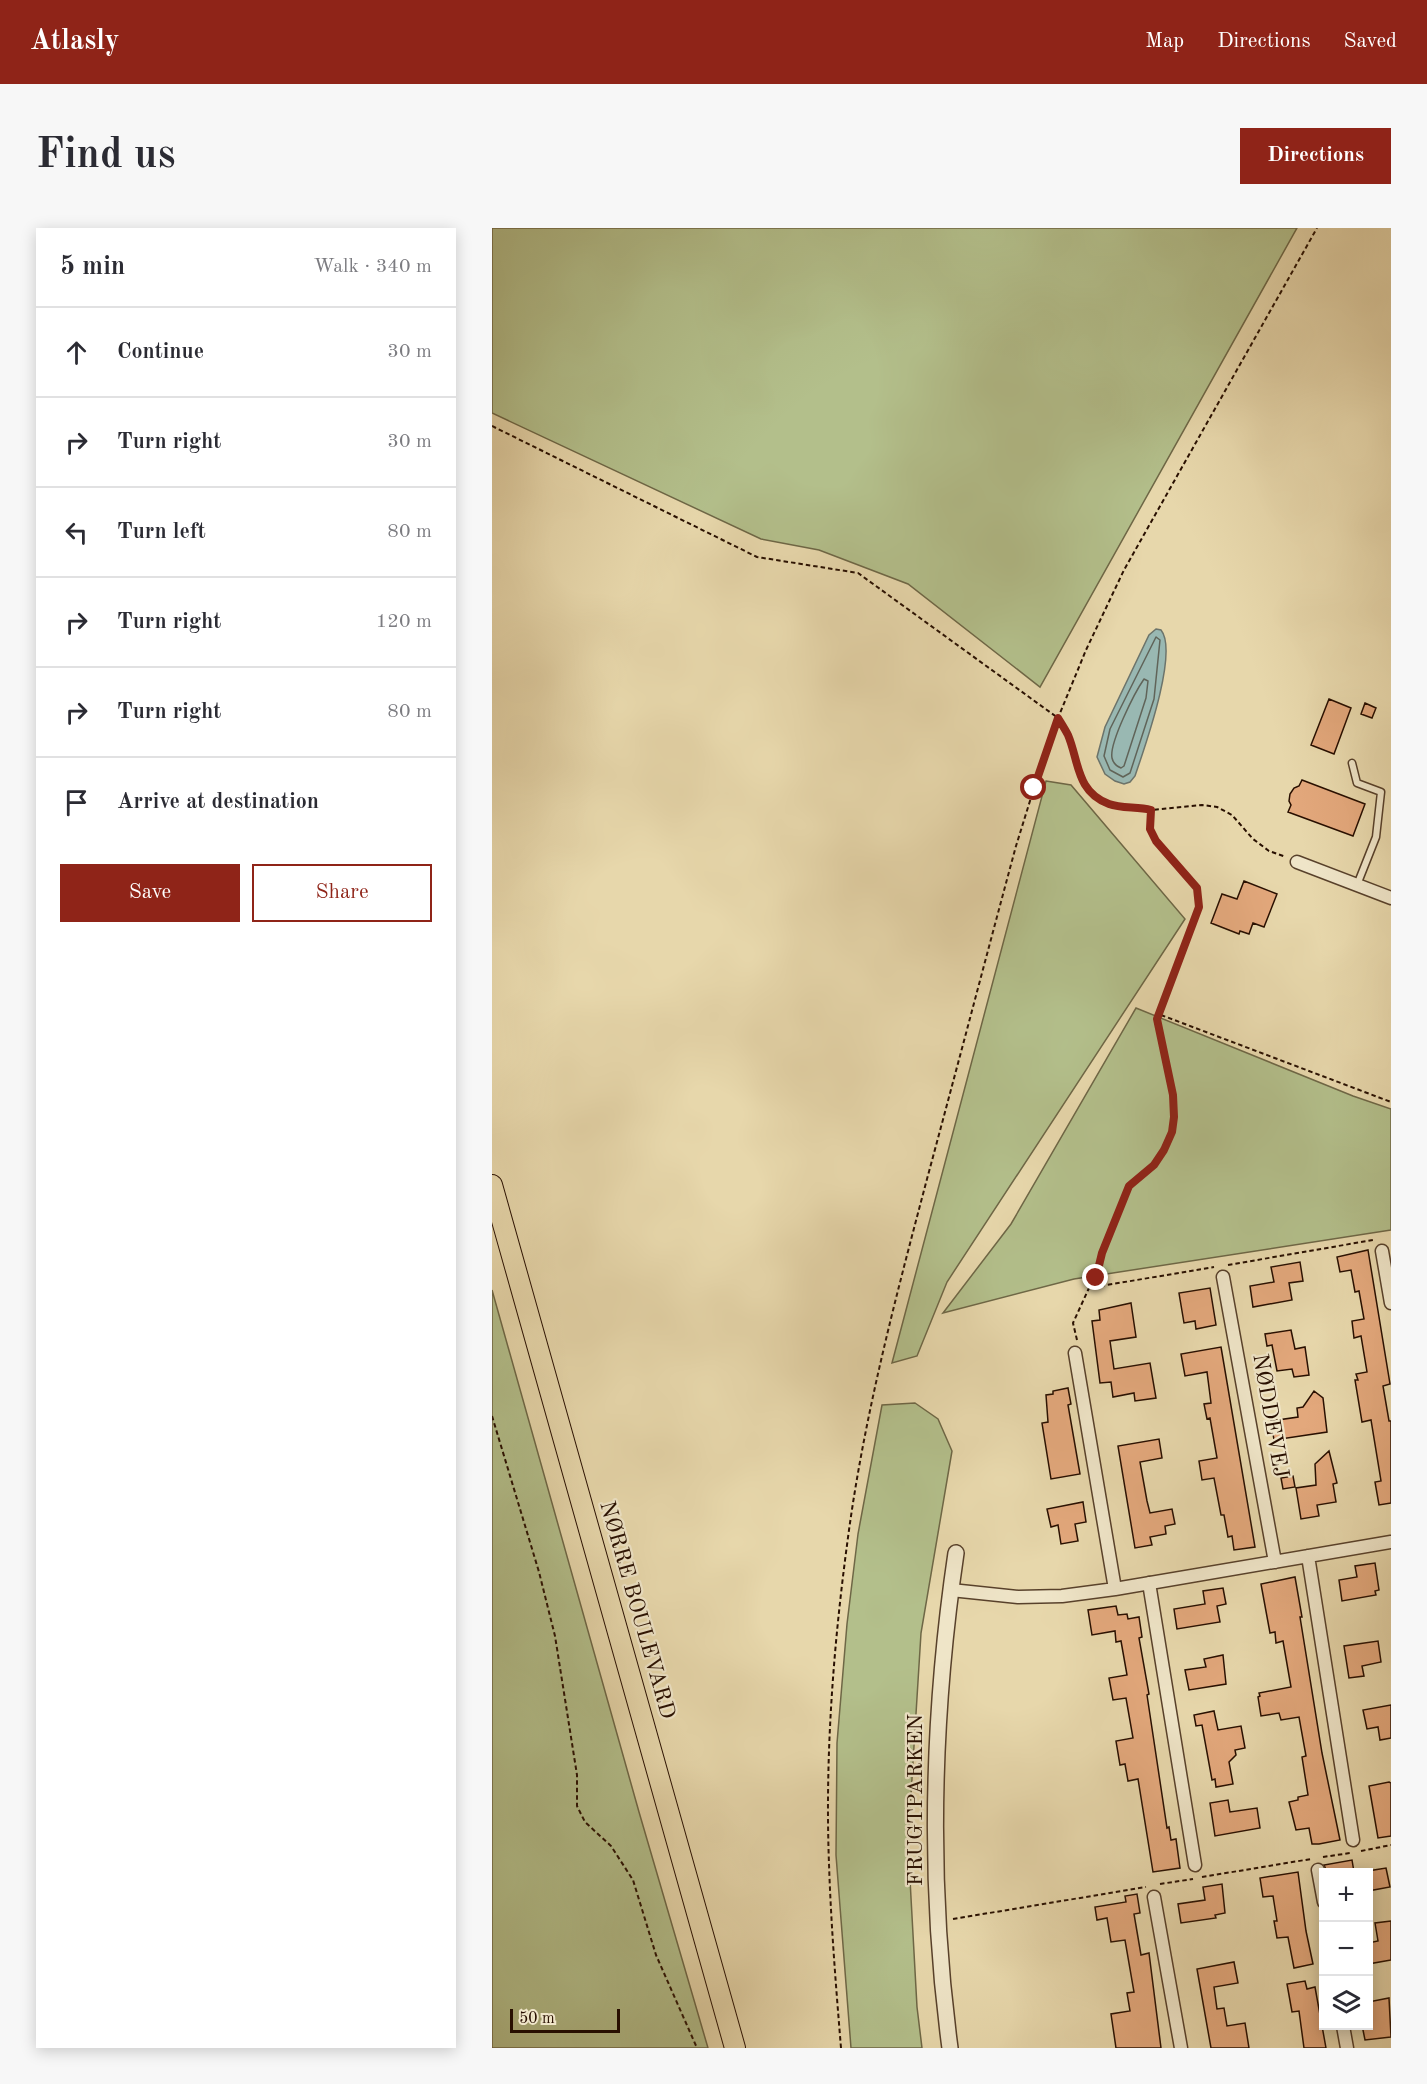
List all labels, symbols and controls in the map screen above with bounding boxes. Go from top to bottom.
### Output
text: Atlasly [30,28,120,56]
text: Map [1145,31,1184,52]
text: Directions [1217,31,1311,52]
text: Saved [1344,31,1397,52]
button: Directions [1240,128,1391,184]
text: Find us [36,135,175,177]
text: 5 min [60,254,125,280]
text: Walk · 340 m [313,257,432,277]
icon: ahead [60,336,93,369]
text: Continue [117,341,204,363]
text: 30 m [387,342,432,362]
icon: right [60,426,93,459]
text: Turn right [117,431,221,453]
text: 30 m [387,432,432,452]
icon: left [60,516,93,549]
text: Turn left [117,521,206,543]
text: 80 m [387,522,432,542]
icon: right [60,606,93,639]
text: Turn right [117,611,221,633]
text: 120 m [376,612,432,632]
icon: right [60,696,93,729]
text: Turn right [117,701,221,723]
text: 80 m [387,702,432,722]
route start [1020,774,1046,800]
icon: arrive [60,786,93,819]
text: Arrive at destination [117,791,319,813]
button: Save [60,864,240,922]
button: Share [252,864,432,922]
route end [1082,1264,1108,1290]
street label: NØDDEVEJ [1248,1352,1292,1480]
street label: NØRRE BOULEVARD [595,1498,679,1722]
street label: FRUGTPARKEN [905,1714,927,1886]
map controls [1319,1868,1373,2030]
button: + [1319,1868,1373,1922]
button: − [1319,1922,1373,1976]
button: layers [1319,1976,1373,2030]
scale bar [510,2006,620,2034]
text: 50 m [519,2011,555,2027]

